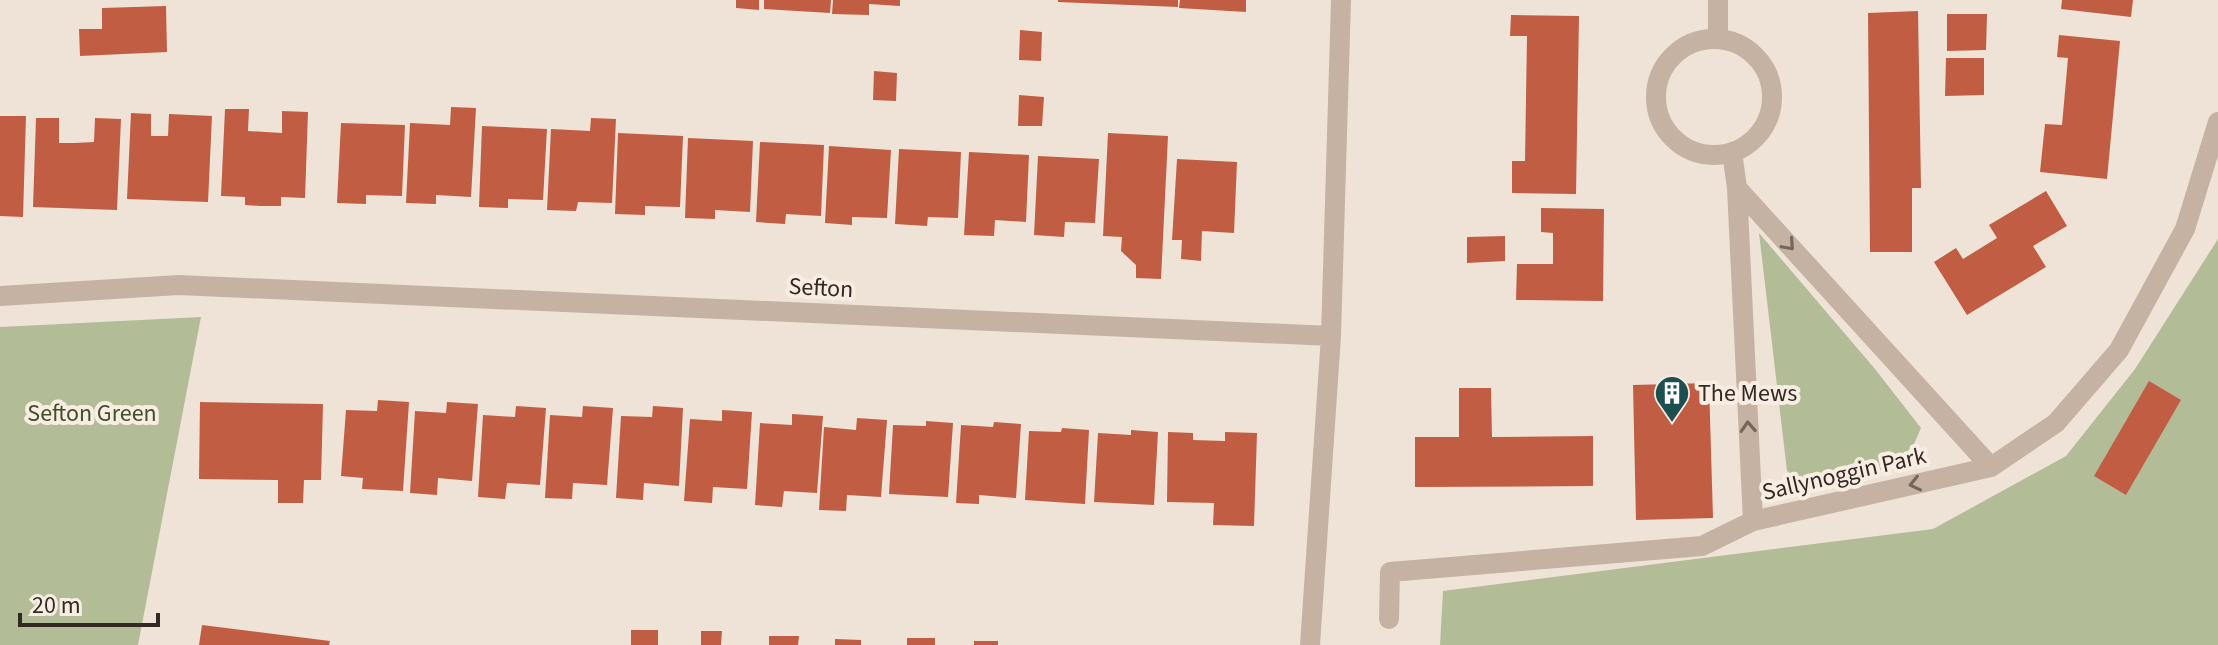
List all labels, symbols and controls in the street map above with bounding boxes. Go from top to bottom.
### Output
one-way arrow [1780,236,1794,251]
street label: Sefton [788,269,854,307]
building icon: The Mews [1653,374,1691,424]
place label: The Mews [1698,376,1797,411]
park label: Sefton Green [27,396,157,431]
one-way arrow [1740,420,1757,433]
street label: Sallynoggin Park [1759,438,1930,510]
one-way arrow [1909,475,1923,492]
scale bar [20,577,158,627]
text: 20 m [32,588,81,623]

